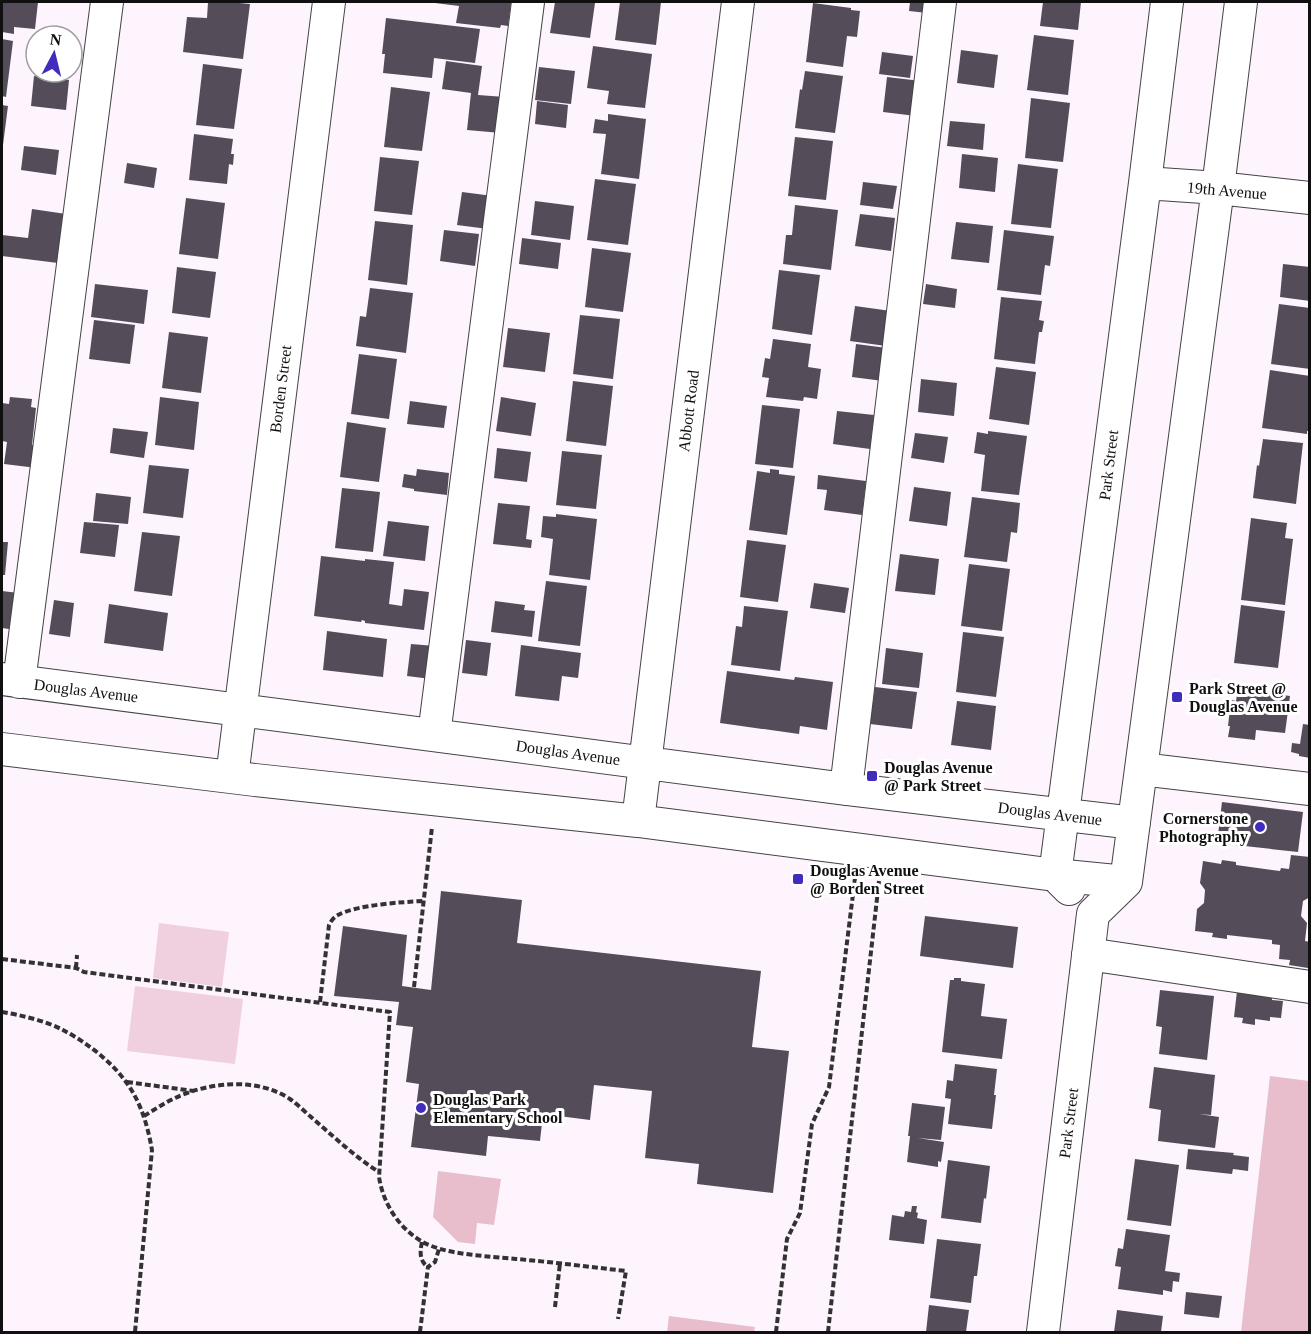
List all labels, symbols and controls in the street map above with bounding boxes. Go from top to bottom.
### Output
north arrow [24,24,84,84]
text: N [49,30,63,49]
street label: 19th Avenue [1186,179,1268,202]
street label: Borden Street [267,344,294,434]
street label: Abbott Road [675,369,702,453]
street label: Park Street [1096,428,1121,501]
street label: Douglas Avenue [33,676,139,706]
place label: Park Street @ Douglas Avenue [1189,680,1298,716]
marker: Park Street @ Douglas Avenue [1170,690,1184,704]
street label: Douglas Avenue [515,737,621,769]
place label: Douglas Avenue @ Park Street [884,759,993,795]
marker: Douglas Avenue @ Park Street [865,769,879,783]
street label: Douglas Avenue [997,799,1103,829]
place label: Cornerstone Photography [1159,810,1248,846]
marker: Cornerstone Photography [1253,820,1267,834]
place label: Douglas Avenue @ Borden Street [810,862,925,898]
marker: Douglas Avenue @ Borden Street [791,872,805,886]
street label: Park Street [1056,1086,1081,1159]
place label: Douglas Park Elementary School [433,1091,563,1127]
marker: Douglas Park Elementary School [414,1101,428,1115]

